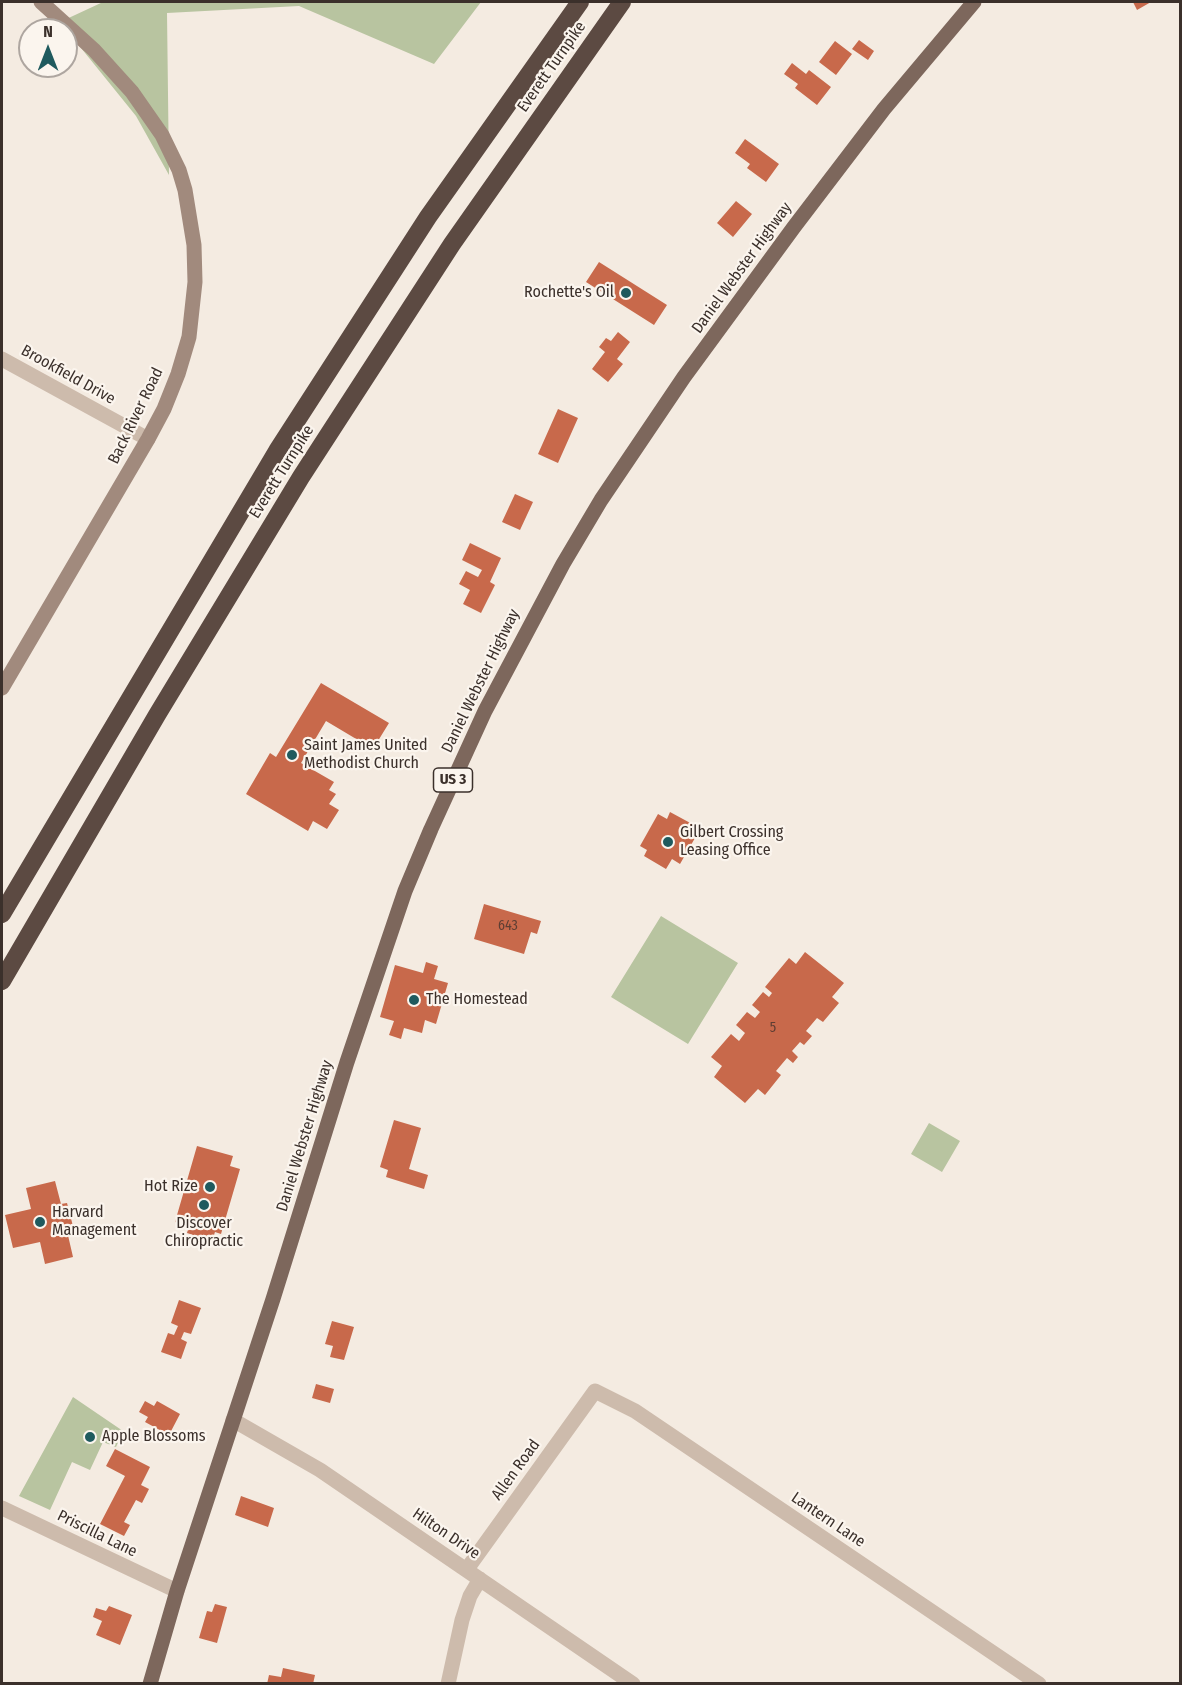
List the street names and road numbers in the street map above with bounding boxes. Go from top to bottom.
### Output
street label: Everett Turnpike [514,18,590,116]
street label: Daniel Webster Highway [688,199,796,337]
street label: Brookfield Drive [18,341,118,409]
street label: Back River Road [104,365,168,467]
street label: Everett Turnpike [246,422,318,522]
street label: Daniel Webster Highway [438,606,524,756]
road number: US 3 [434,768,472,792]
street label: Daniel Webster Highway [273,1058,337,1214]
street label: Allen Road [488,1436,544,1504]
street label: Lantern Lane [787,1488,869,1552]
street label: Hilton Drive [409,1504,483,1564]
street label: Priscilla Lane [54,1506,140,1562]

